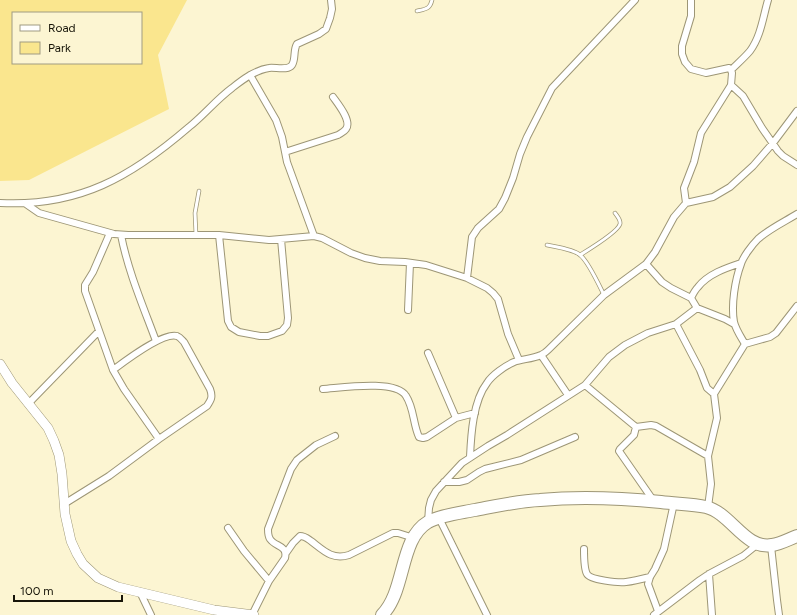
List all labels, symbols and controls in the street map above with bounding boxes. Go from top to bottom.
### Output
legend [12,12,142,64]
text: Road [48,21,76,35]
text: Park [48,41,71,55]
scale bar [14,577,122,603]
text: 100 m [20,584,54,598]

